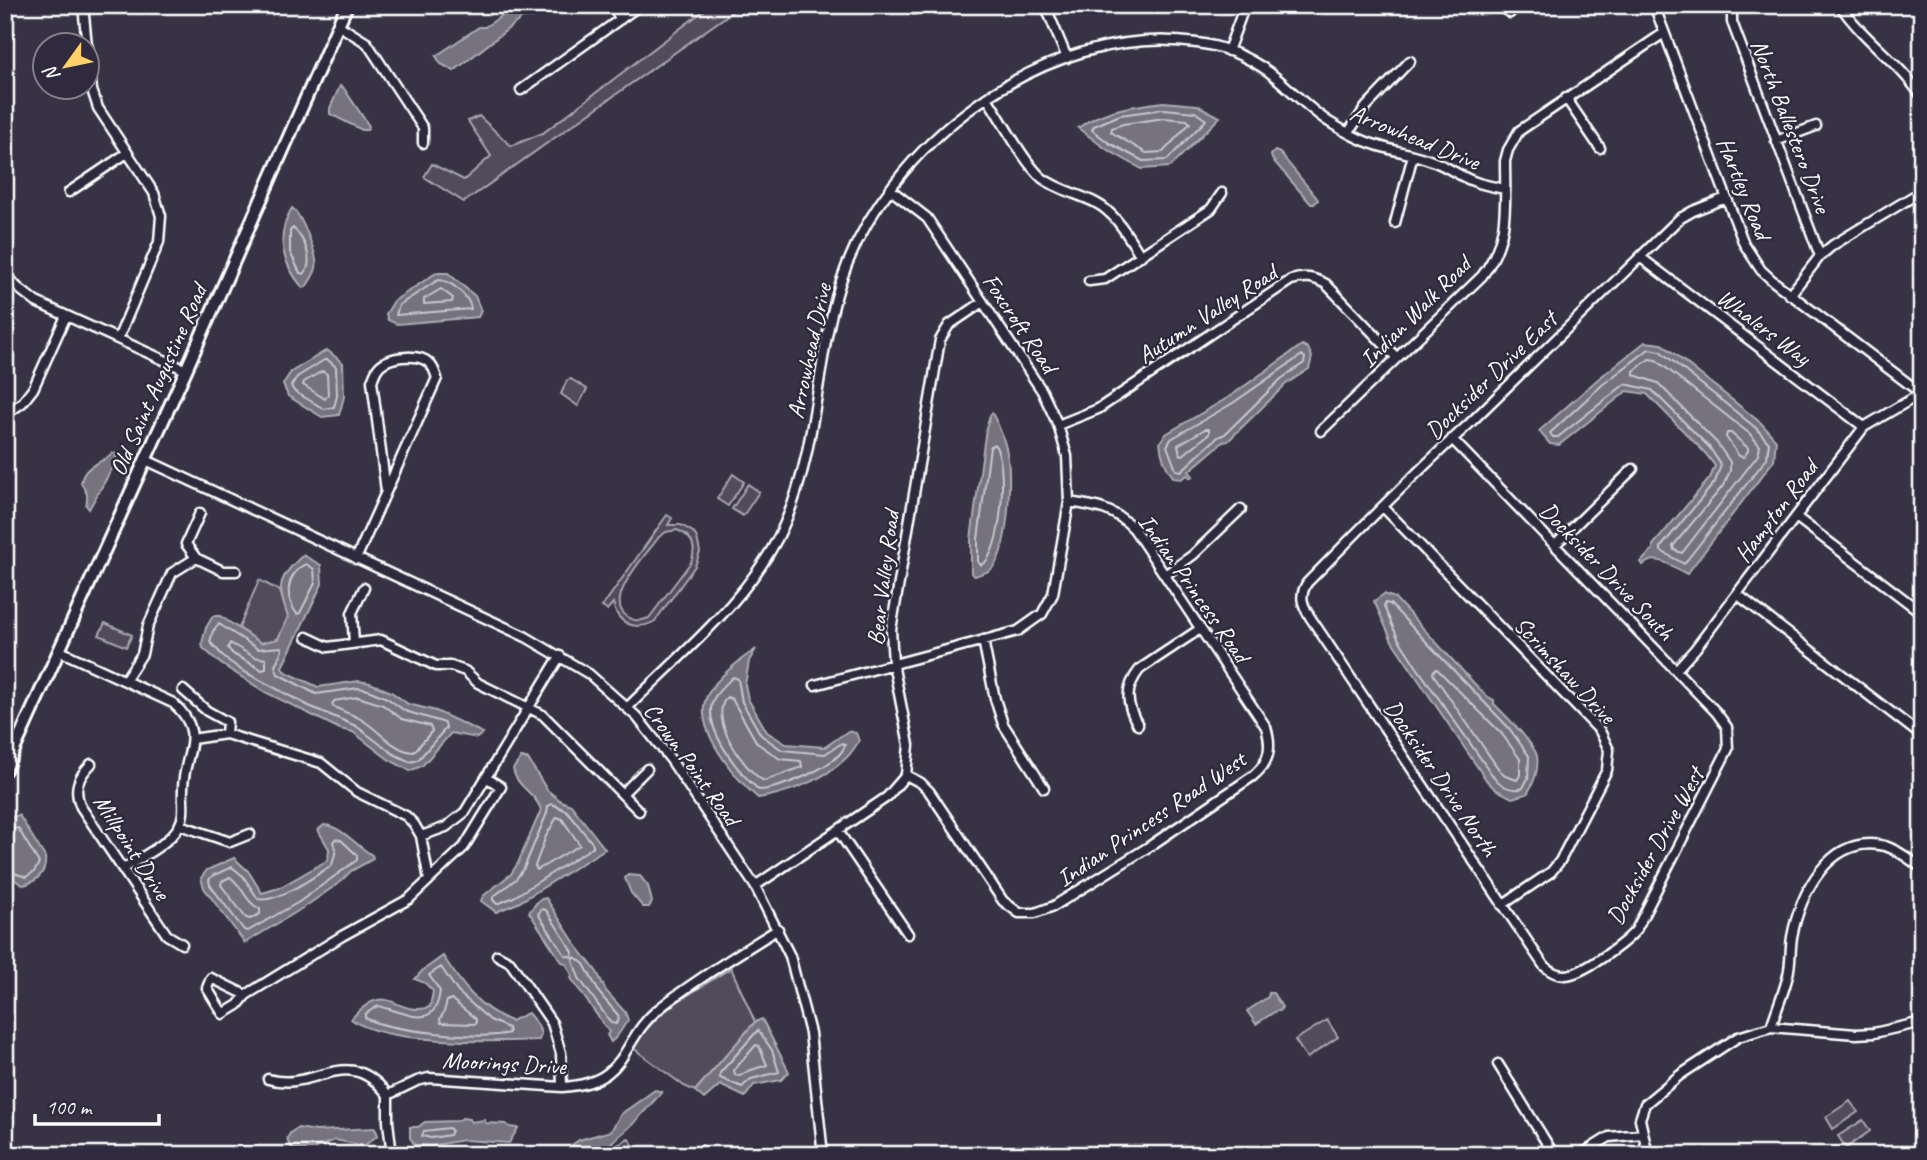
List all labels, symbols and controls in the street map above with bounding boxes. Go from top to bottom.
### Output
north arrow [32,32,102,102]
street label: North Ballestero Drive [1744,35,1839,219]
text: N [38,61,66,86]
street label: Arrowhead Drive [1346,97,1486,177]
street label: Hartley Road [1710,133,1779,247]
street label: Indian Walk Road [1353,247,1480,374]
street label: Autumn Valley Road [1132,256,1285,370]
street label: Foxcroft Road [976,268,1066,381]
street label: Old Saint Augustine Road [102,276,215,480]
street label: Arrowhead Drive [780,279,838,421]
street label: Whalers Way [1711,282,1818,373]
street label: Docksider Drive East [1419,302,1565,445]
street label: Hampton Road [1728,451,1826,568]
street label: Docksider Drive South [1533,496,1681,647]
street label: Bear Valley Road [860,505,907,647]
street label: Indian Princess Road [1132,508,1258,671]
street label: Scrimshaw Drive [1508,610,1624,732]
street label: Docksider Drive North [1377,694,1506,864]
street label: Crown Point Road [637,697,749,834]
street label: Indian Princess Road West [1051,743,1253,893]
street label: Docksider Drive West [1600,760,1712,929]
street label: Millpoint Drive [87,789,178,907]
street label: Moorings Drive [442,1045,569,1081]
scale bar [35,1083,159,1127]
text: 100 m [46,1094,93,1120]

